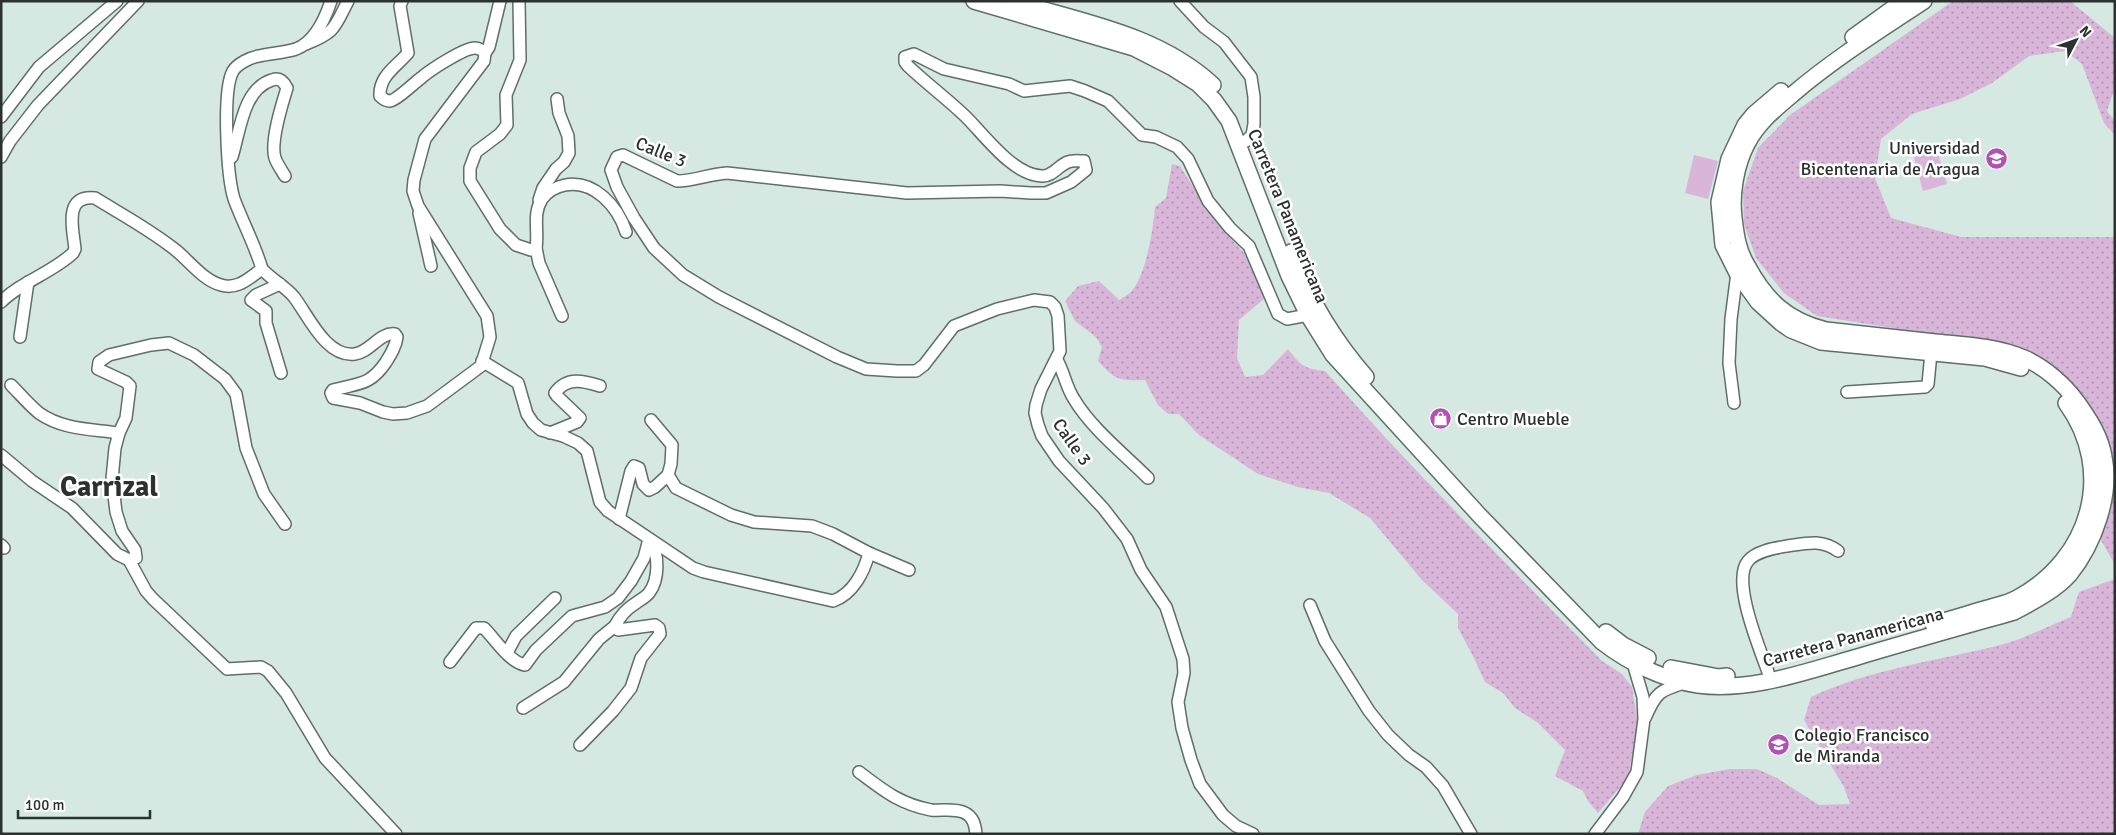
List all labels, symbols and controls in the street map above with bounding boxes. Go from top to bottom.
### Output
north arrow [2051,15,2101,65]
text: N [2076,23,2095,41]
street label: Carretera Panamericana [1243,126,1333,306]
street label: Calle 3 [632,132,690,172]
place label: Universidad Bicentenaria de Aragua [1800,137,1980,180]
school or university icon: Universidad Bicentenaria de Aragua [1984,146,2008,170]
shop icon: Centro Mueble [1429,407,1453,431]
place label: Centro Mueble [1457,408,1569,430]
street label: Calle 3 [1048,414,1096,470]
district label: Carrizal [60,470,158,504]
street label: Carretera Panamericana [1760,602,1946,672]
place label: Colegio Francisco de Miranda [1794,724,1929,767]
school or university icon: Colegio Francisco de Miranda [1766,733,1790,757]
scale bar [18,788,150,820]
text: 100 m [25,796,65,814]

